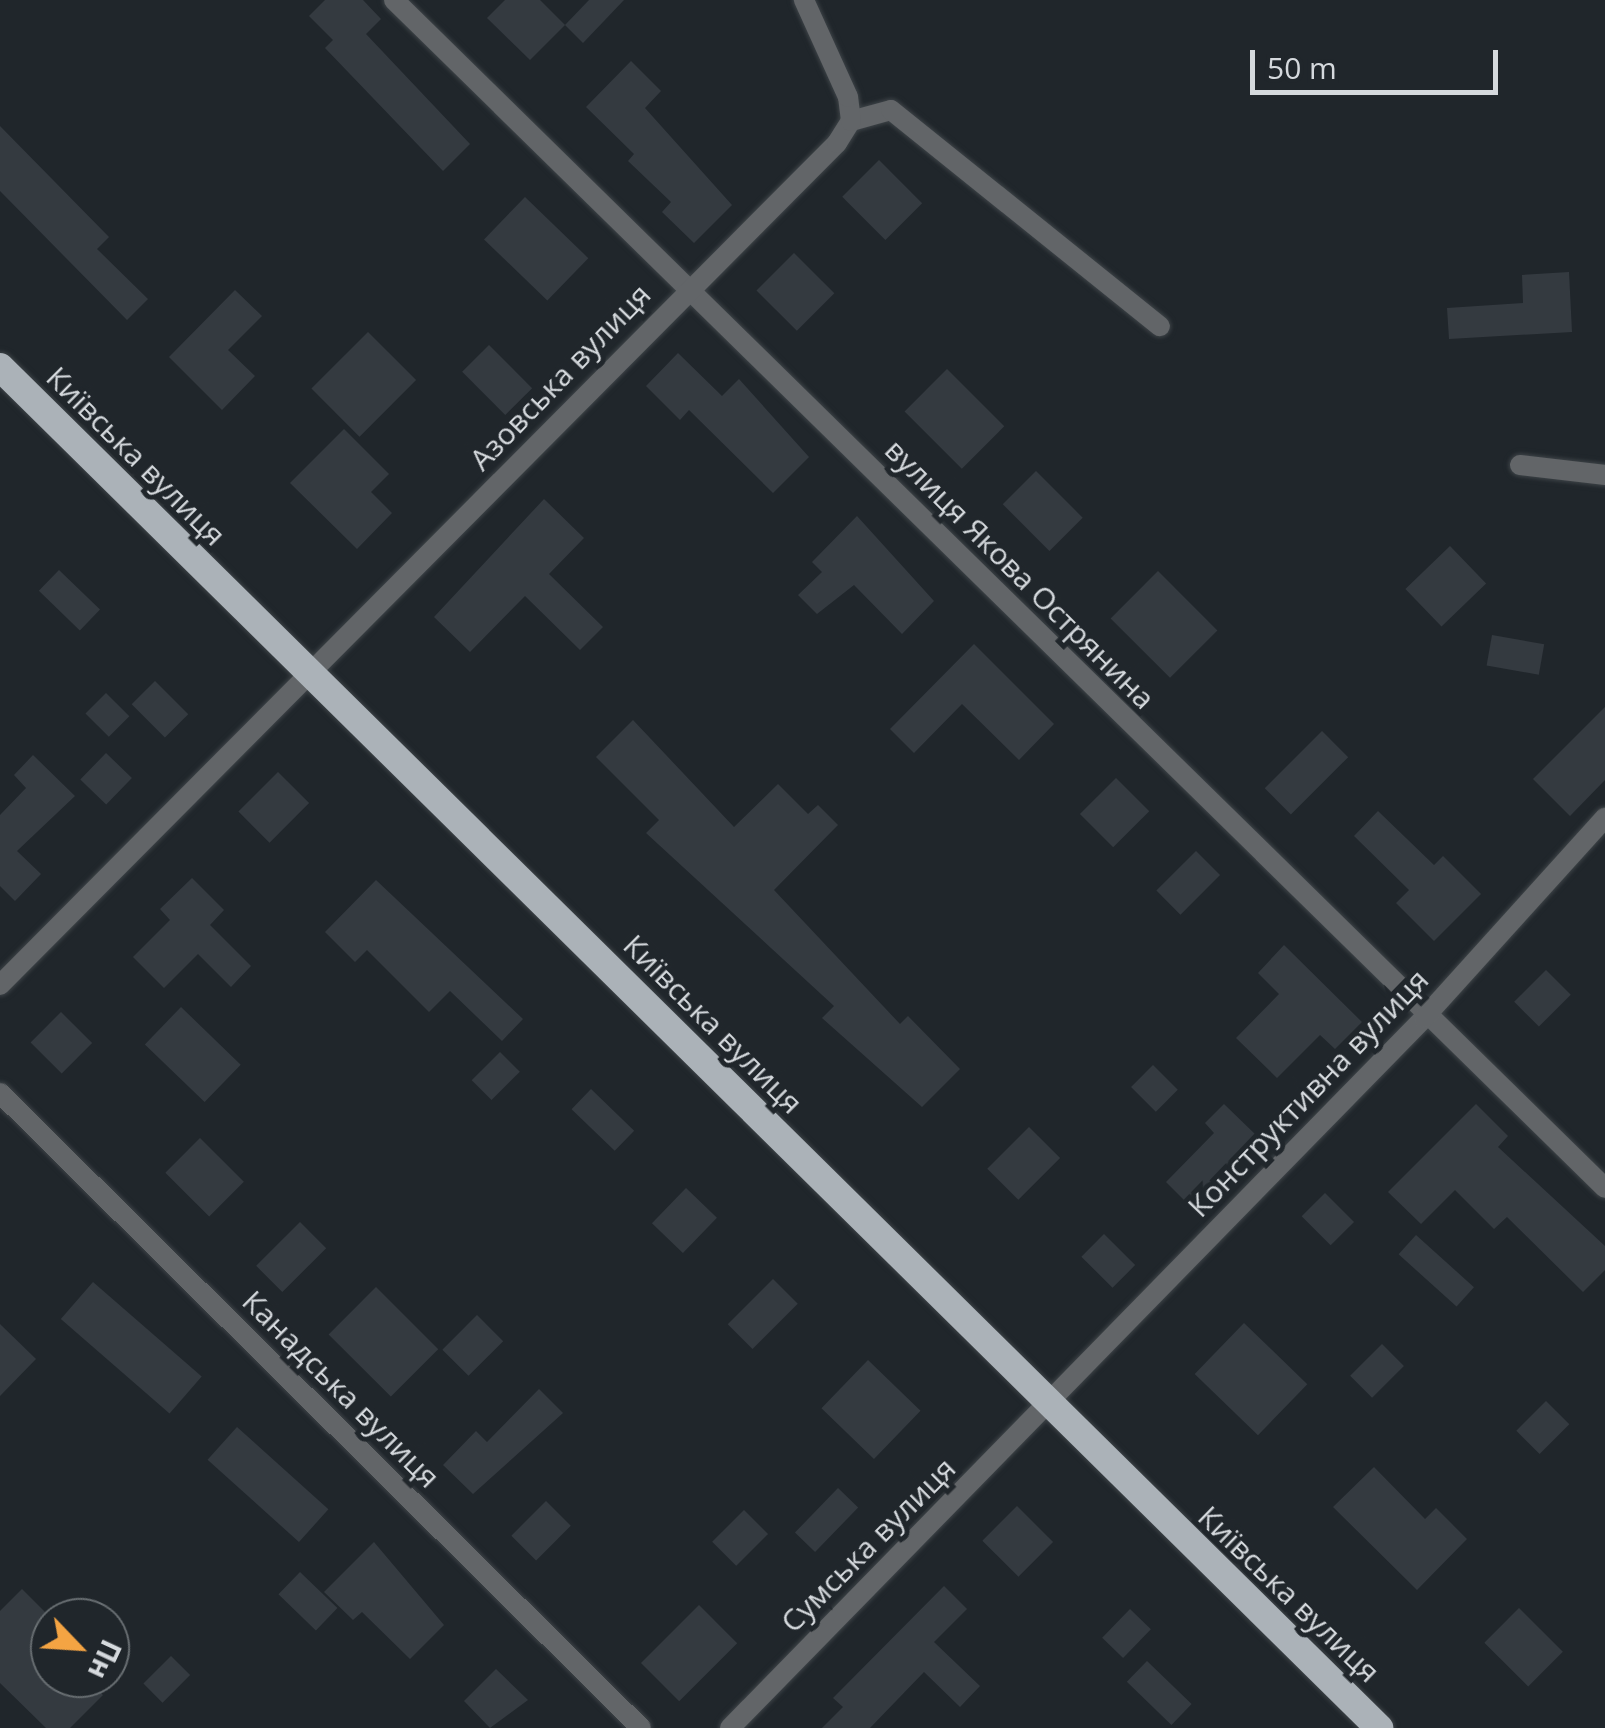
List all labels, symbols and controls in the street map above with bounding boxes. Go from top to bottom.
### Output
scale bar [1255,30,1502,92]
text: 50 m [1267,47,1337,88]
street label: Азовська вулиця [462,276,658,478]
street label: Київська вулиця [39,359,233,553]
street label: вулиця Якова Острянина [878,432,1162,716]
street label: Київська вулиця [616,927,810,1121]
street label: Конструктивна вулиця [1180,962,1436,1224]
street label: Канадська вулиця [235,1283,447,1495]
street label: Сумська вулиця [773,1450,963,1640]
street label: Київська вулиця [1191,1498,1387,1690]
north arrow [30,1598,130,1698]
text: Пн [80,1634,131,1686]

